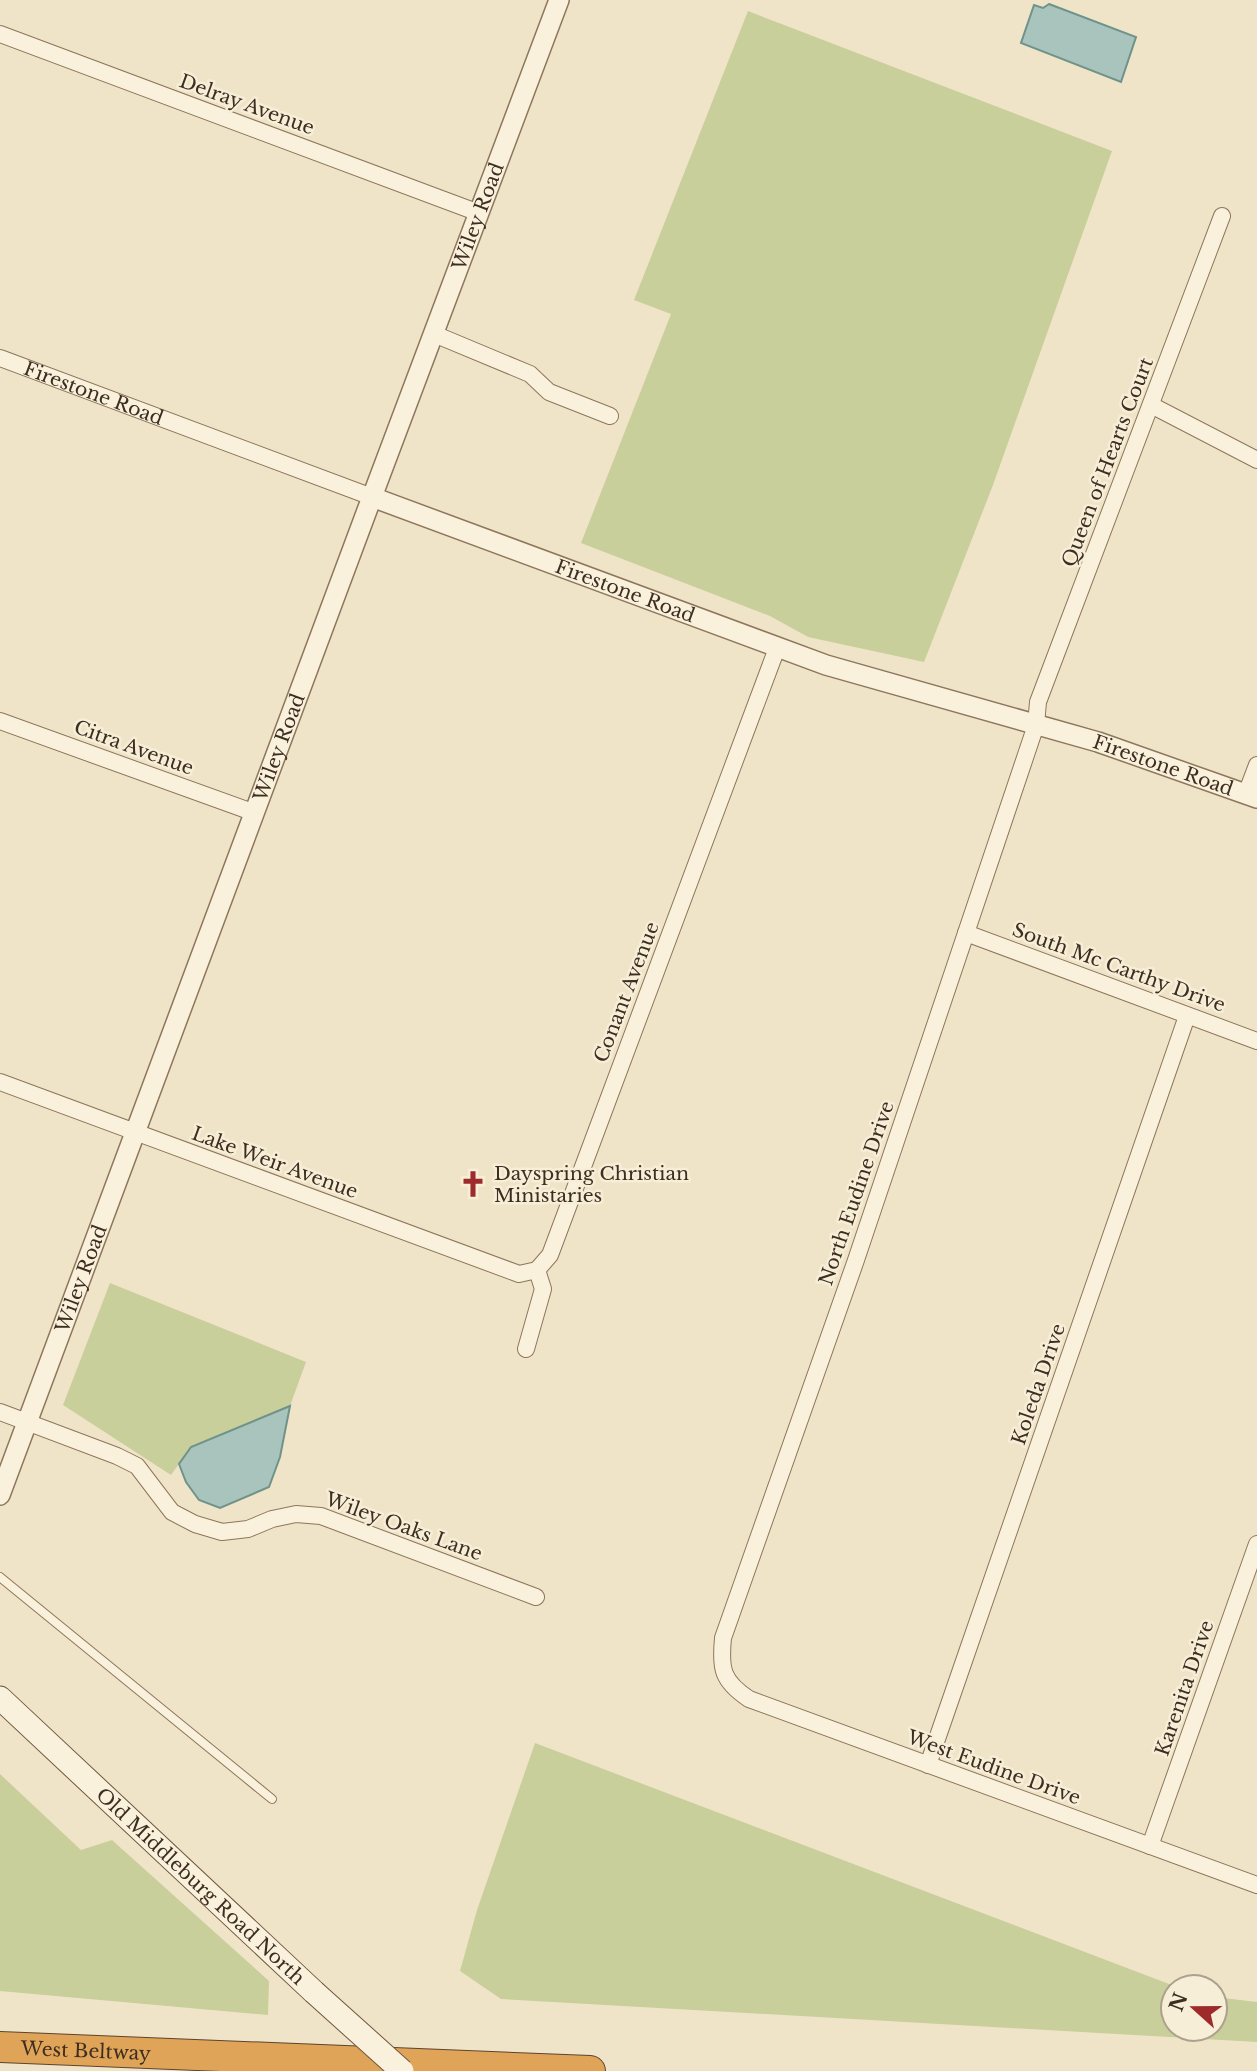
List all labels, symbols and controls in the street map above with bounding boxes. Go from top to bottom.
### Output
street label: Delray Avenue [176,69,317,140]
street label: Wiley Road [447,159,509,274]
street label: Queen of Hearts Court [1057,354,1158,570]
street label: Firestone Road [20,357,167,430]
street label: Firestone Road [552,555,698,628]
street label: Wiley Road [248,690,310,805]
street label: Citra Avenue [71,715,197,780]
street label: Firestone Road [1090,730,1237,801]
street label: South Mc Carthy Drive [1009,918,1228,1017]
street label: Conant Avenue [589,919,664,1066]
street label: North Eudine Drive [814,1098,899,1288]
street label: Lake Weir Avenue [189,1122,361,1203]
place label: Dayspring Christian Ministaries [494,1162,689,1207]
church icon: Dayspring Christian Ministaries [458,1169,488,1199]
street label: Wiley Road [50,1222,112,1337]
street label: Koleda Drive [1007,1321,1070,1448]
street label: Wiley Oaks Lane [321,1487,485,1565]
street label: Karenita Drive [1150,1617,1218,1759]
street label: West Eudine Drive [903,1725,1084,1810]
street label: Old Middleburg Road North [91,1783,310,1990]
north arrow [1159,1973,1229,2043]
text: N [1165,1990,1193,2015]
street label: West Beltway [19,2037,151,2065]

